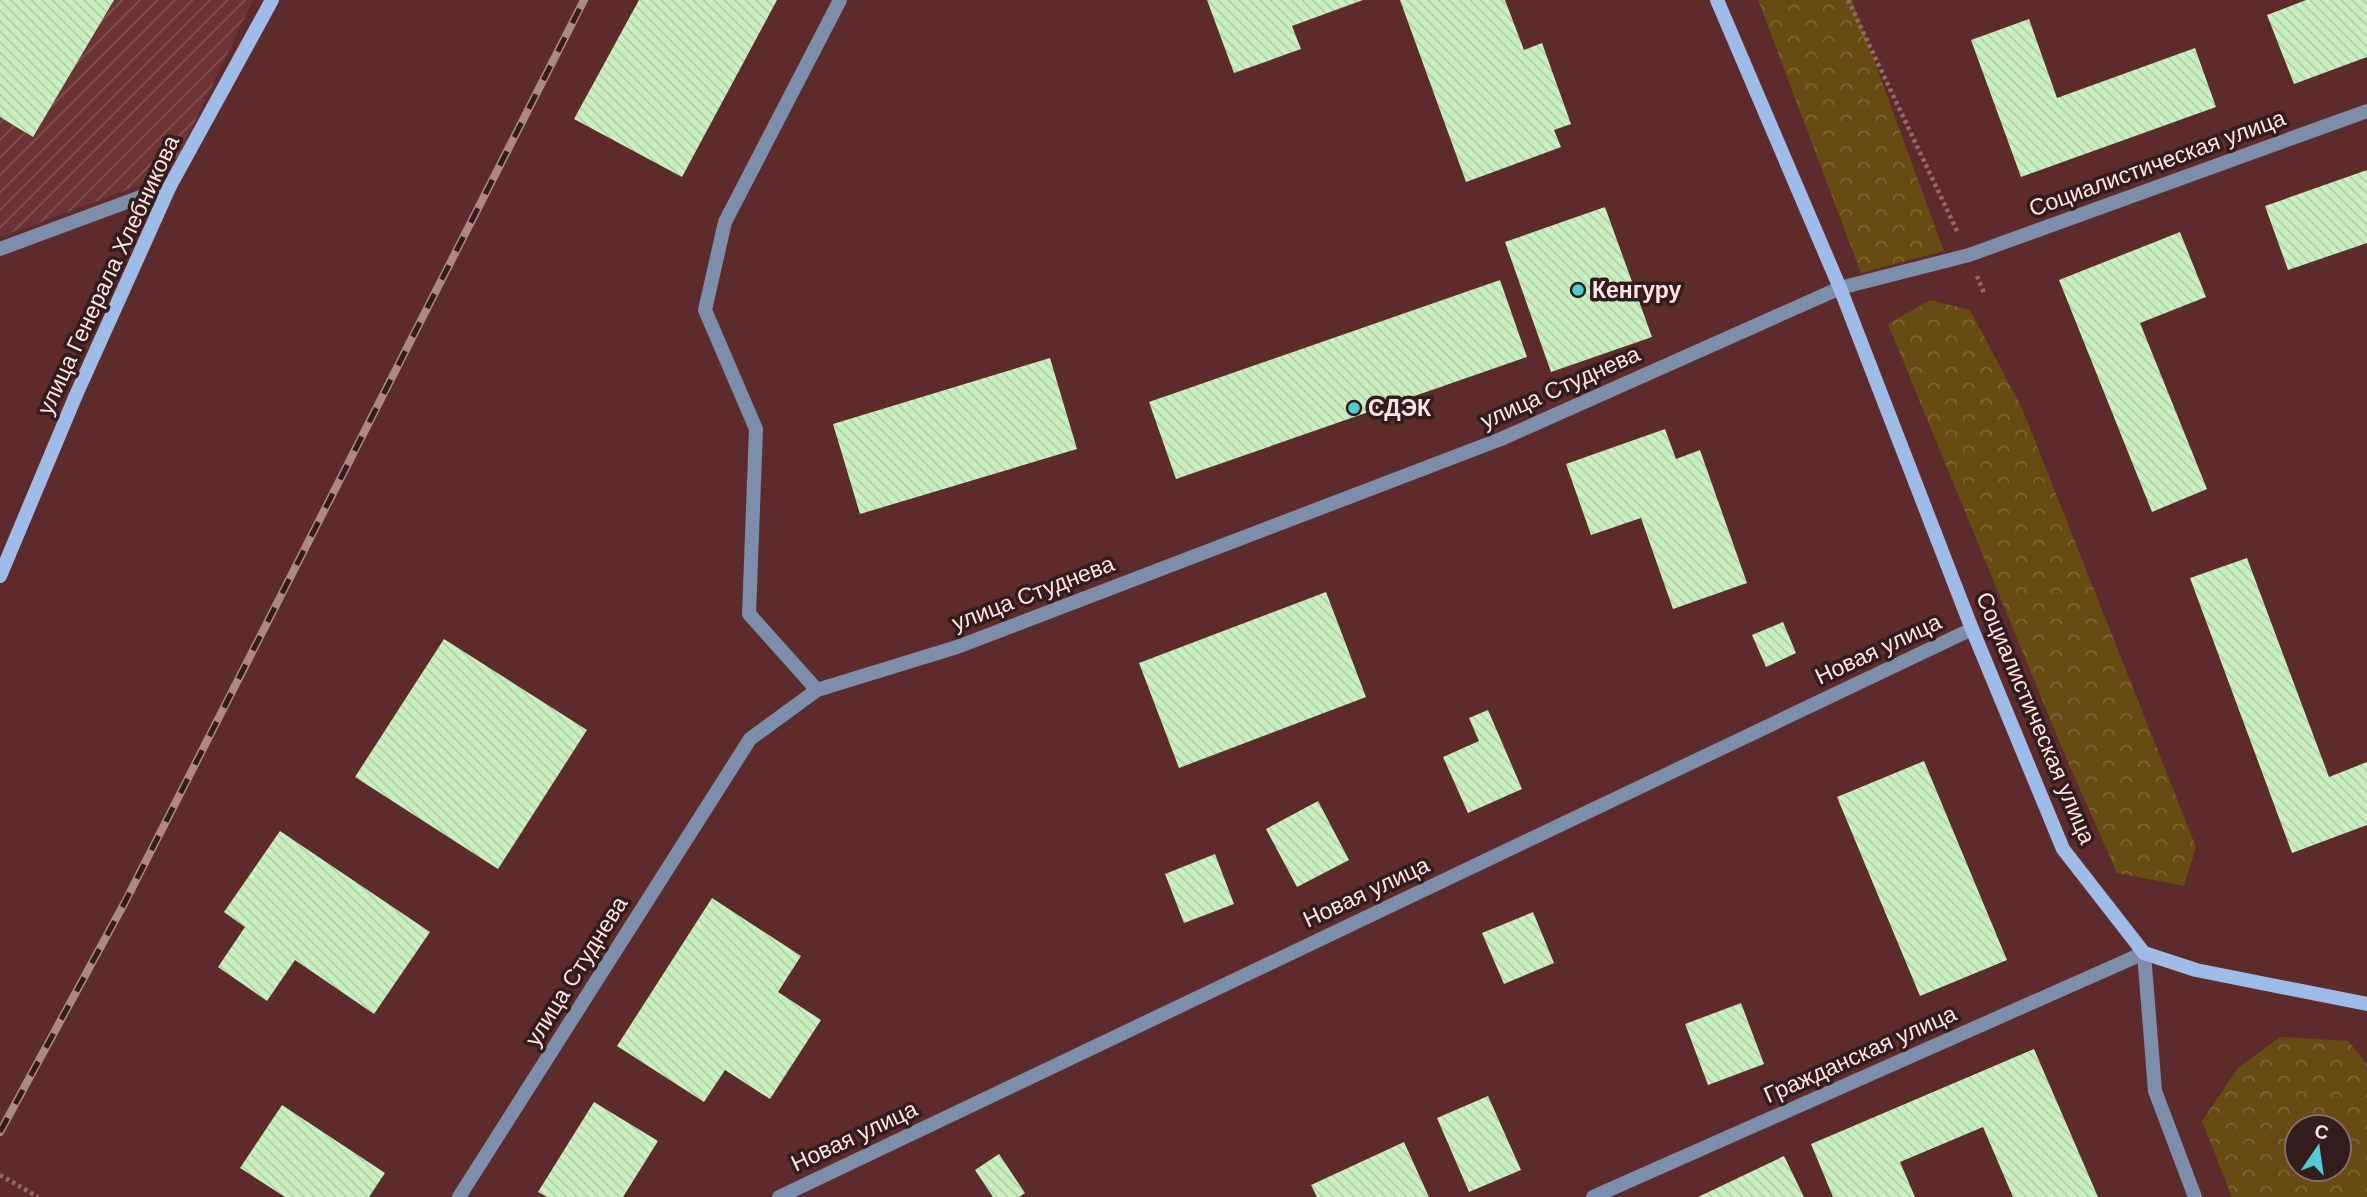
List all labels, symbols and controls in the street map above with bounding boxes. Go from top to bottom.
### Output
street label: Социалистическая улица [2025,104,2289,222]
street label: улица Генерала Хлебникова [32,131,184,419]
place label: Кенгуру [1592,277,1682,303]
marker: Кенгуру [1570,282,1586,298]
street label: улица Студнева [1476,340,1644,434]
place label: СДЭК [1368,395,1432,421]
marker: СДЭК [1346,400,1362,416]
street label: улица Студнева [948,550,1118,636]
street label: Социалистическая улица [1971,588,2101,848]
street label: Новая улица [1811,608,1945,690]
street label: Новая улица [1299,851,1433,933]
street label: улица Студнева [520,891,633,1051]
street label: Гражданская улица [1760,1000,1960,1108]
street label: Новая улица [787,1095,921,1177]
north arrow [2283,1113,2353,1183]
text: С [2313,1120,2331,1144]

